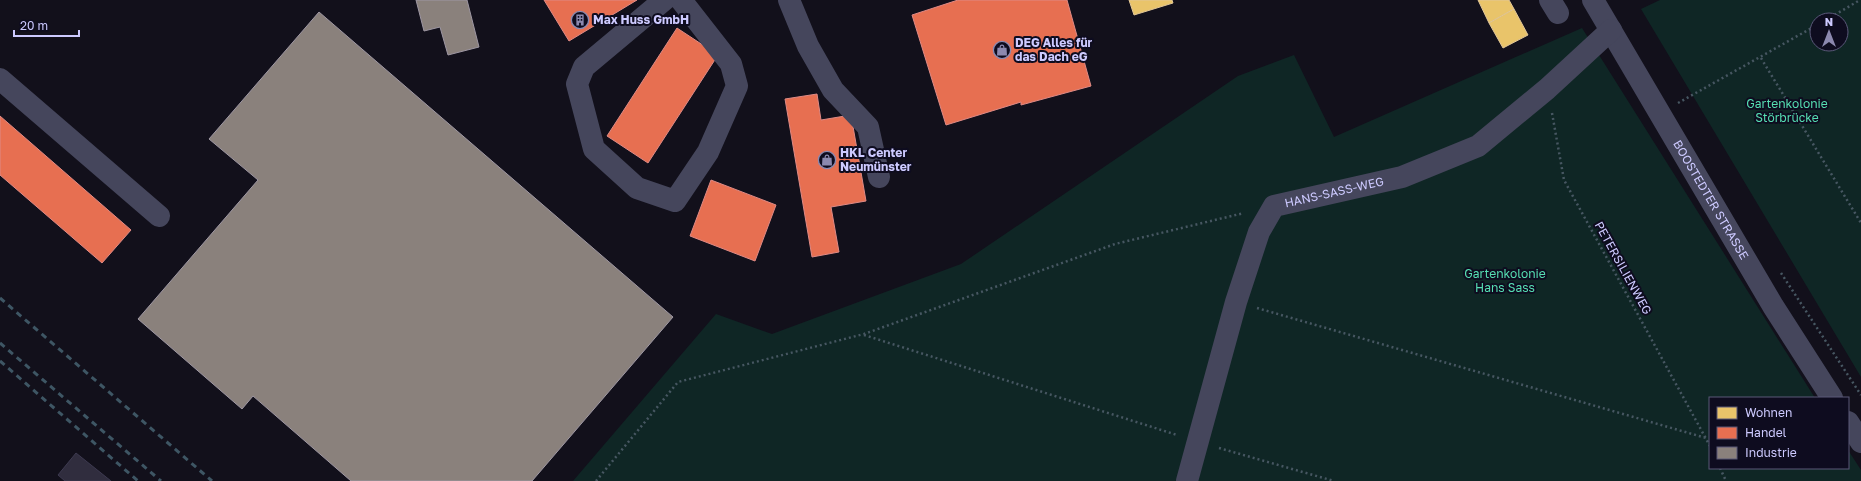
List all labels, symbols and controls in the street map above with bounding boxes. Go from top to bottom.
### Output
building icon: Max Huss GmbH [570,10,590,30]
scale bar [14,12,79,38]
place label: Max Huss GmbH [593,12,689,27]
north arrow [1809,12,1849,52]
text: N [1825,15,1833,28]
text: 20 m [20,18,48,33]
place label: DEG Alles für das Dach eG [1015,35,1093,64]
shop icon: DEG Alles für das Dach eG [992,40,1012,60]
park label: Gartenkolonie Störbrücke [1746,96,1828,125]
street label: BOOSTEDTER STRASSE [1670,137,1752,262]
place label: HKL Center Neumünster [840,145,912,174]
shop icon: HKL Center Neumünster [817,150,837,170]
street label: HANS-SASS-WEG [1283,173,1385,210]
street label: PETERSILIENWEG [1592,219,1655,317]
park label: Gartenkolonie Hans Sass [1464,266,1546,295]
legend [1709,397,1849,469]
text: Wohnen [1745,405,1792,420]
text: Handel [1745,425,1787,440]
text: Industrie [1745,445,1797,460]

